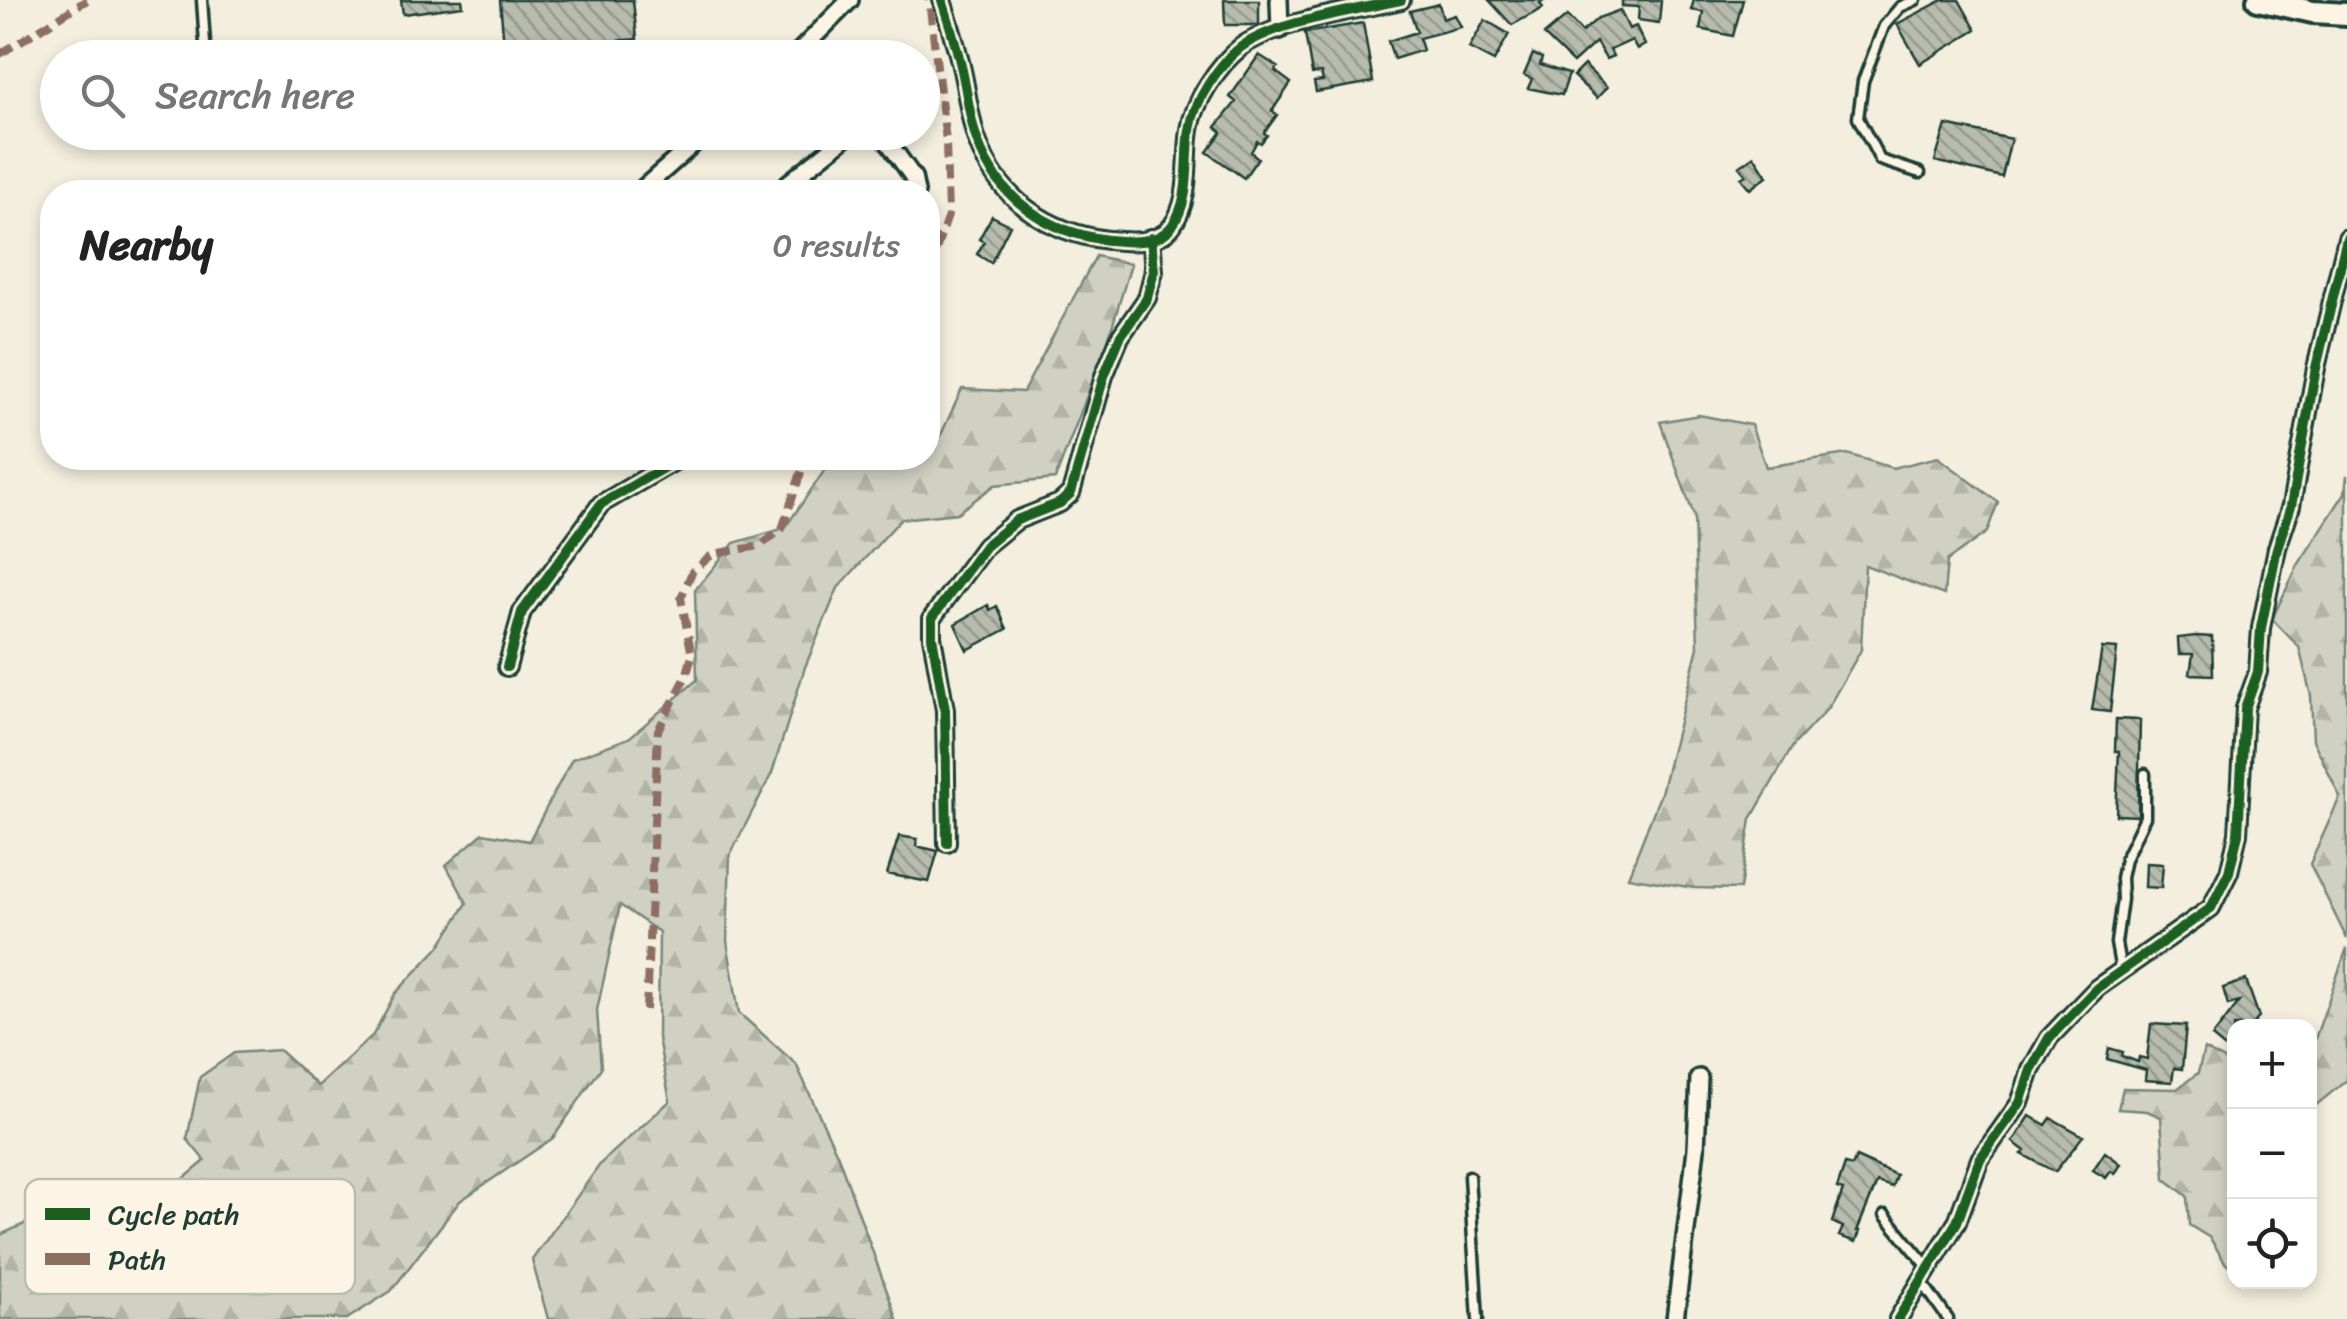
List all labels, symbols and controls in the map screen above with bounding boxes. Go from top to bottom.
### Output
search box [40,40,940,150]
text: Search here [155,62,355,129]
icon: search [75,68,130,123]
text: Nearby [80,208,213,282]
text: 0 results [772,217,900,274]
map controls [2227,1019,2317,1289]
button: + [2227,1019,2317,1109]
button: − [2227,1109,2317,1199]
legend [25,1179,355,1294]
text: Cycle path [108,1190,239,1239]
button: locate [2227,1199,2317,1289]
text: Path [108,1235,166,1284]

